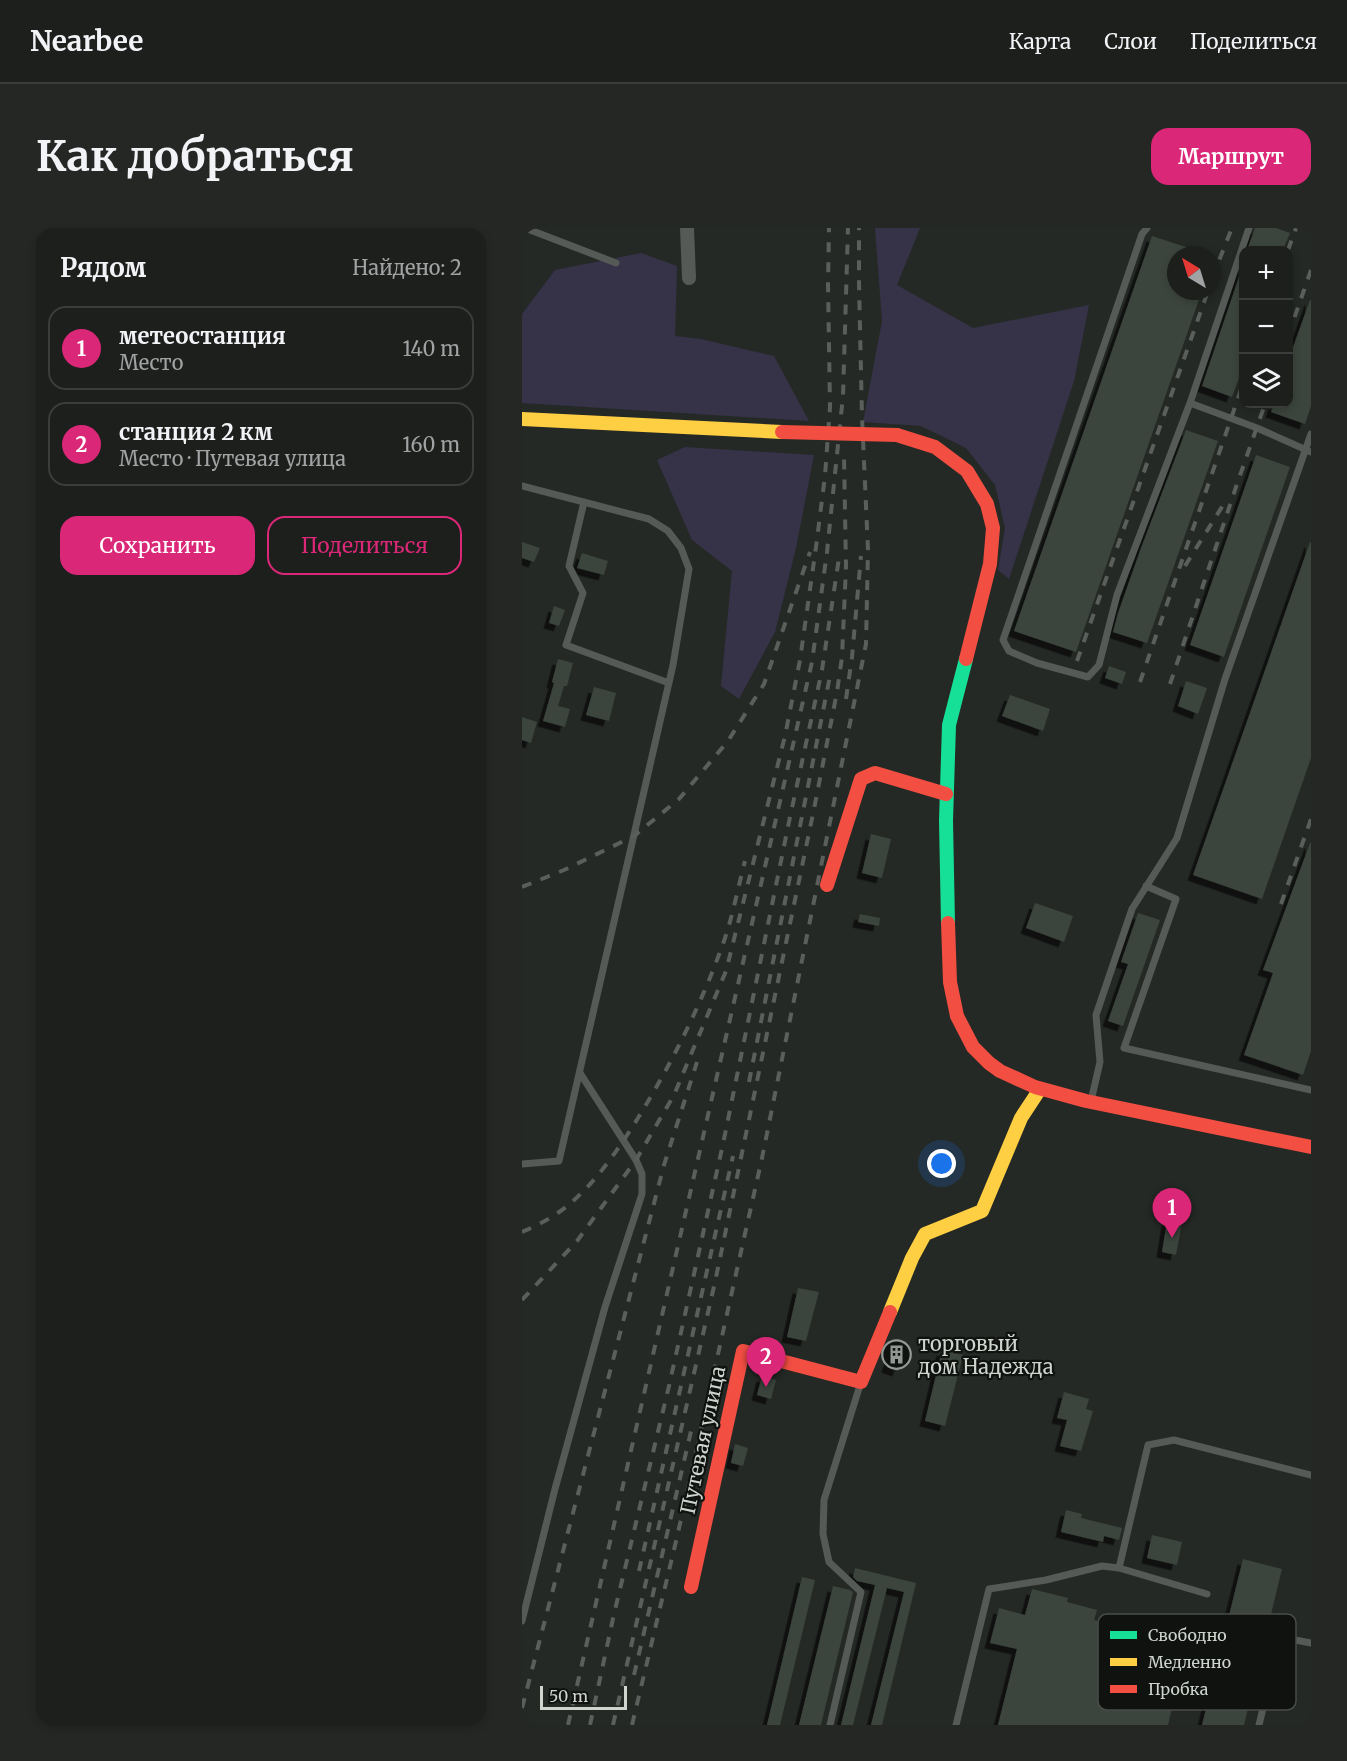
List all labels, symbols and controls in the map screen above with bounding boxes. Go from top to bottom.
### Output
text: Nearbee [30,23,143,59]
text: Карта [1009,28,1071,55]
text: Слои [1104,28,1157,55]
text: Поделиться [1190,28,1317,55]
button: Маршрут [1151,128,1311,185]
text: Как добраться [36,130,354,182]
north arrow [1167,246,1221,300]
map controls [1239,246,1293,408]
button: + [1239,246,1293,300]
text: Рядом [60,251,146,284]
text: Найдено: 2 [352,255,462,280]
button: − [1239,300,1293,354]
text: метеостанция [119,322,286,350]
text: 1 [77,336,86,361]
text: 140 m [403,336,460,361]
text: Место [119,350,183,375]
button: layers [1239,354,1293,408]
text: станция 2 км [119,418,273,446]
text: 2 [76,432,87,457]
text: 160 m [402,432,460,457]
text: Место · Путевая улица [119,446,346,471]
button: Сохранить [60,516,255,575]
button: Поделиться [267,516,462,575]
your location [927,1149,956,1178]
pin: 1 [1152,1188,1192,1238]
place label: торговый дом Надежда [917,1331,1054,1379]
pin: 2 [746,1338,786,1387]
building icon: торговый дом Надежда [881,1339,913,1371]
street label: Путевая улица [675,1363,730,1516]
legend [1098,1614,1296,1710]
text: Свободно [1148,1625,1227,1645]
text: Медленно [1148,1652,1231,1672]
text: Пробка [1148,1679,1209,1699]
scale bar [540,1683,627,1710]
text: 50 m [549,1686,588,1706]

